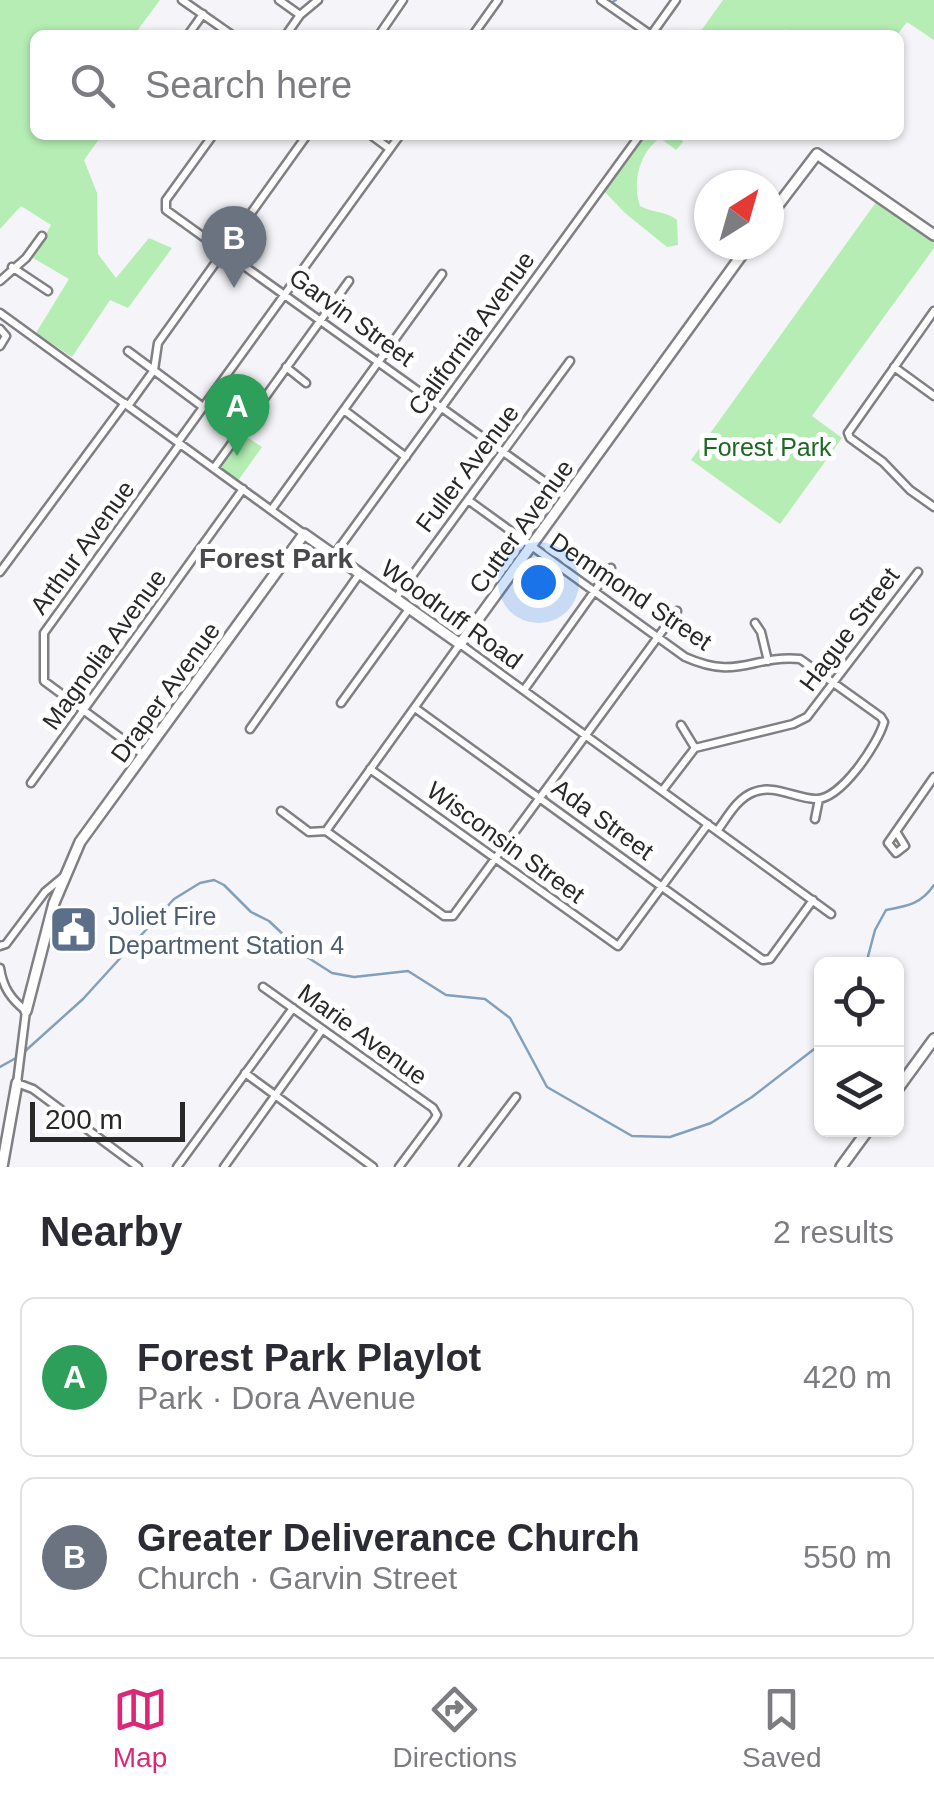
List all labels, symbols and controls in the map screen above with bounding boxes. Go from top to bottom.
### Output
search box [30,30,904,140]
icon: search [65,58,120,113]
text: Search here [145,64,352,106]
north arrow [694,170,784,260]
pin: B [202,206,266,288]
street label: California Avenue [402,246,540,420]
street label: Garvin Street [284,262,420,372]
pin: A [204,374,270,456]
street label: Fuller Avenue [410,399,524,537]
park label: Forest Park [702,433,832,461]
street label: Cutter Avenue [463,454,579,598]
street label: Arthur Avenue [24,475,140,619]
street label: Demmond Street [545,527,717,655]
district label: Forest Park [199,543,353,574]
street label: Woodruff Road [376,554,528,674]
your location [513,557,564,608]
street label: Hague Street [793,562,905,696]
street label: Magnolia Avenue [36,563,172,735]
street label: Draper Avenue [105,616,225,768]
street label: Ada Street [547,773,659,865]
street label: Wisconsin Street [422,776,590,908]
place label: Joliet Fire Department Station 4 [108,902,344,959]
public building icon: Joliet Fire Department Station 4 [47,904,99,956]
map controls [814,957,904,1137]
button: locate [814,957,904,1047]
street label: Marie Avenue [293,978,433,1090]
button: layers [814,1047,904,1137]
scale bar [30,1097,185,1142]
text: 200 m [45,1104,123,1135]
text: Nearby [40,1208,182,1255]
text: 2 results [773,1214,894,1250]
text: Forest Park Playlot [137,1337,481,1379]
text: A [63,1359,86,1395]
text: 420 m [803,1359,892,1395]
text: Park · Dora Avenue [137,1380,416,1416]
text: Greater Deliverance Church [137,1517,640,1559]
text: B [63,1539,86,1575]
text: 550 m [803,1539,892,1575]
text: Church · Garvin Street [137,1560,457,1596]
tab: Map [113,1682,168,1774]
tab: Directions [393,1682,517,1774]
tab: Saved [742,1682,821,1774]

